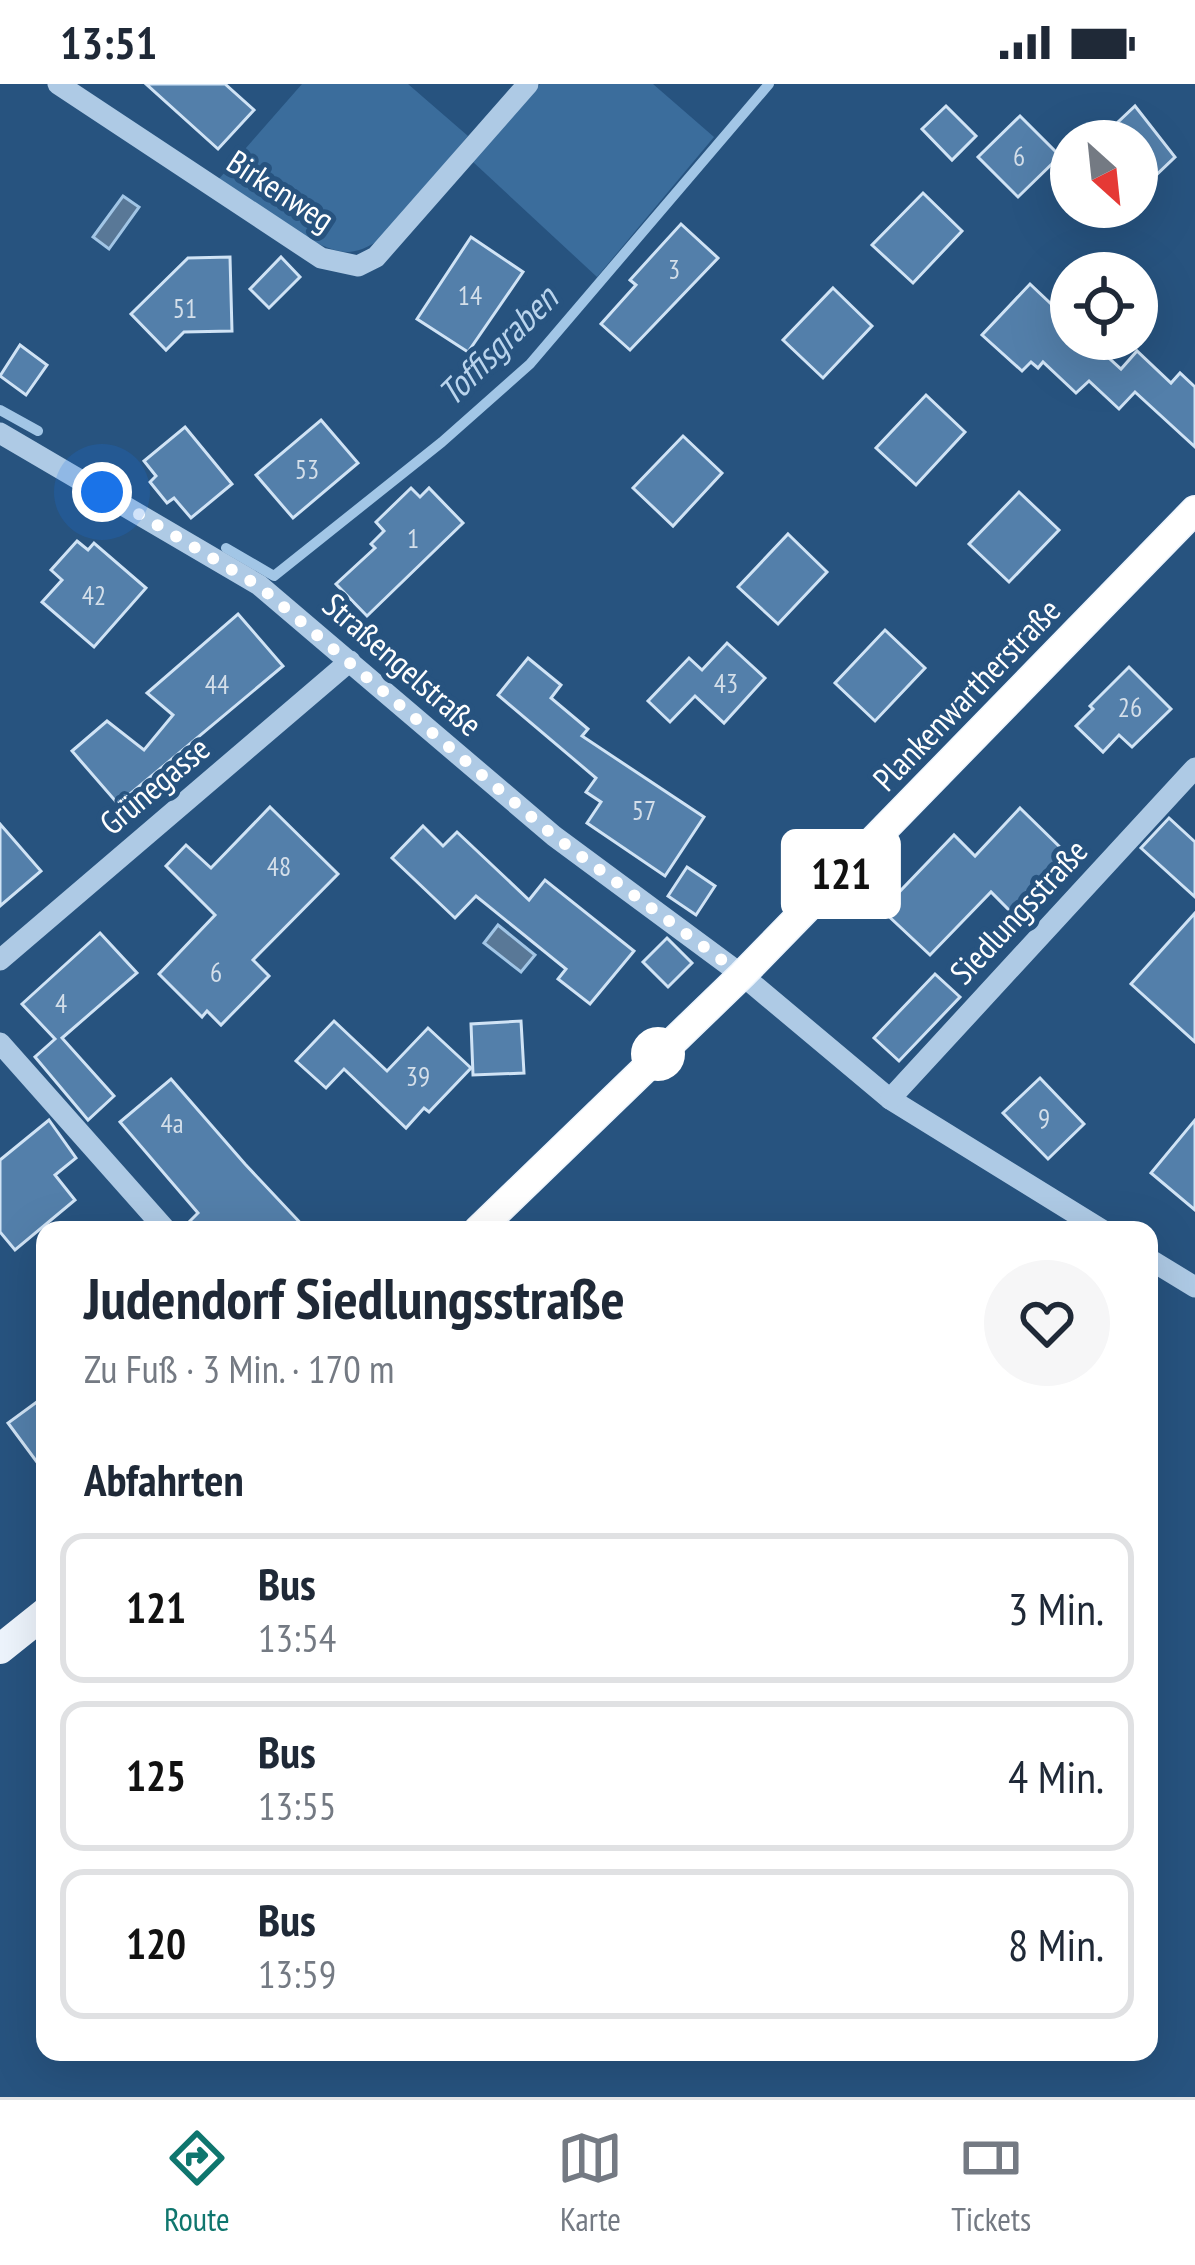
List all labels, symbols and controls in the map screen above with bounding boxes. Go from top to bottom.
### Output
text: 13:51 [60,13,157,71]
north arrow [1050,120,1158,228]
map controls [1050,120,1158,360]
house number: 6 [1013,139,1025,173]
street label: Birkenweg [219,140,343,240]
house number: 3 [668,252,680,286]
button: locate [1050,252,1158,360]
water label: Toffisgraben [427,274,568,415]
house number: 14 [458,278,482,312]
house number: 51 [173,291,197,325]
house number: 53 [295,452,319,486]
your location [72,462,132,522]
house number: 1 [407,521,419,555]
house number: 42 [82,578,106,612]
street label: Straßengelstraße [314,583,492,745]
street label: Plankenwartherstraße [863,588,1069,800]
house number: 43 [714,666,738,700]
house number: 44 [205,667,229,701]
house number: 26 [1118,690,1142,724]
street label: Grünegasse [90,726,218,844]
house number: 57 [632,793,656,827]
street label: Siedlungsstraße [940,829,1096,993]
line badge: 121 [772,835,910,913]
text: 121 [811,846,871,901]
house number: 48 [267,849,291,883]
house number: 6 [210,955,222,989]
house number: 4 [55,986,67,1020]
unlabelled marker [633,1029,683,1079]
house number: 39 [406,1059,430,1093]
house number: 9 [1038,1101,1050,1135]
house number: 4a [161,1106,183,1140]
button: heart [984,1260,1110,1386]
text: Judendorf Siedlungsstraße [84,1261,625,1335]
text: Zu Fuß · 3 Min. · 170 m [84,1343,394,1394]
text: Abfahrten [84,1450,244,1508]
text: Bus [258,1554,316,1612]
text: 3 Min. [1008,1579,1104,1637]
text: 121 [126,1580,186,1635]
text: 13:54 [258,1612,336,1663]
text: Bus [258,1722,316,1780]
text: 4 Min. [1008,1747,1104,1805]
text: 125 [126,1748,186,1803]
text: 13:55 [258,1780,336,1831]
text: Bus [258,1890,316,1948]
text: 8 Min. [1008,1915,1104,1973]
text: 120 [126,1916,186,1971]
text: 13:59 [258,1948,336,1999]
tab: Route [164,2125,230,2240]
tab: Karte [557,2125,623,2240]
tab: Tickets [951,2125,1031,2240]

